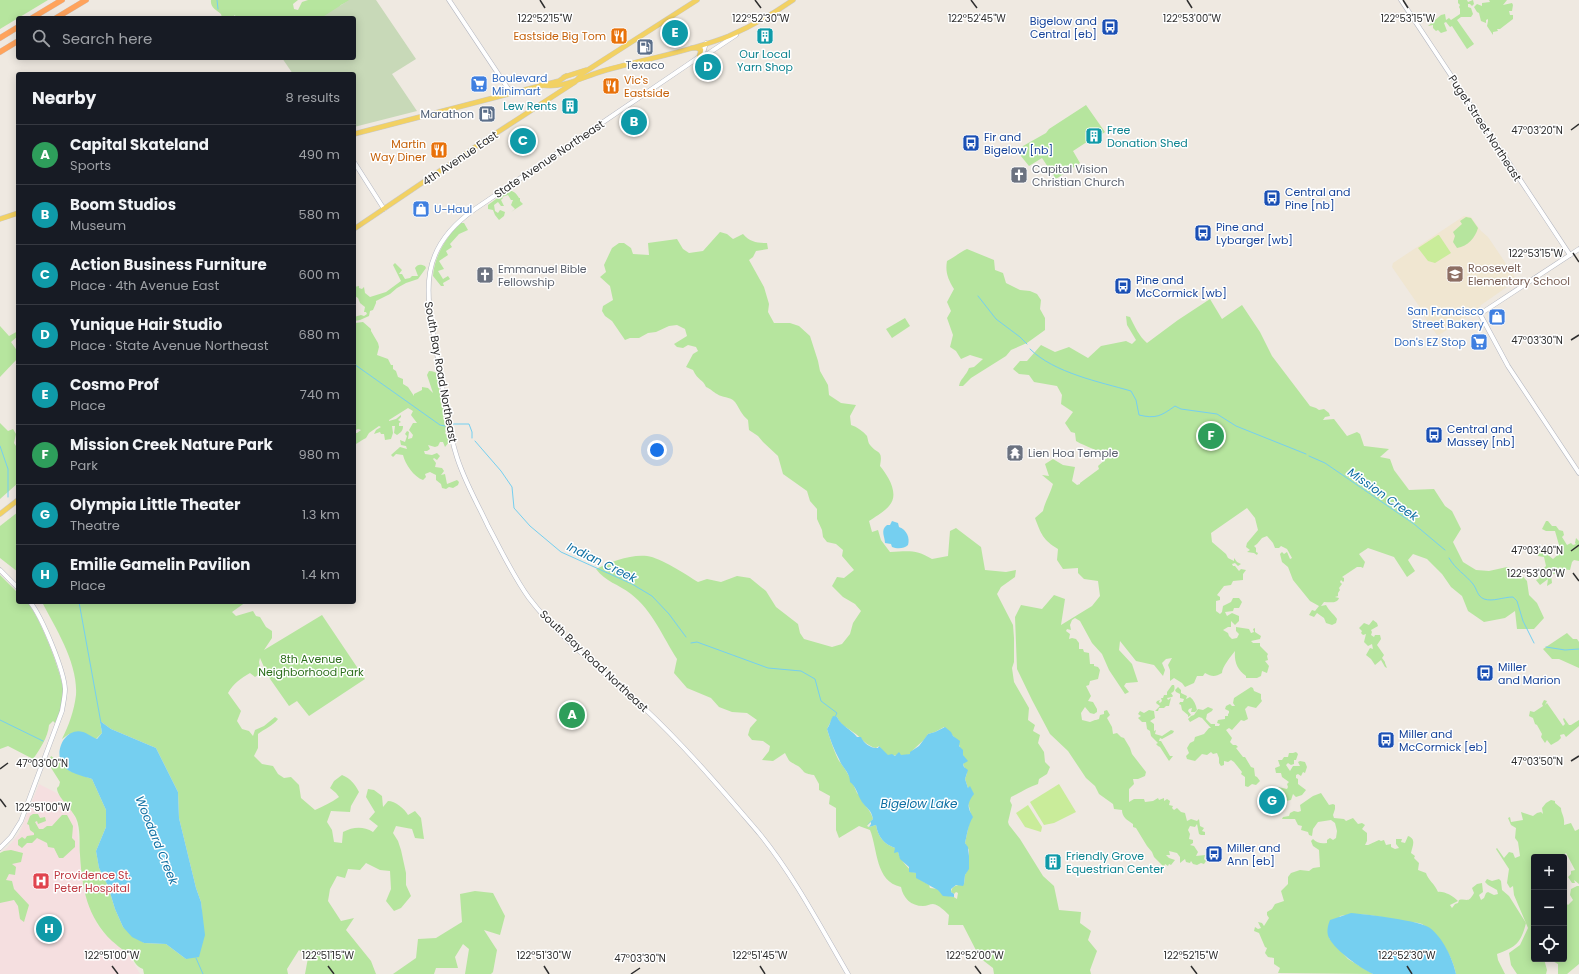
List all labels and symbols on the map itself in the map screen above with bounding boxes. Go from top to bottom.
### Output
text: 122°52'15"W [518,11,573,26]
text: 122°52'30"W [732,11,790,26]
text: 122°52'45"W [948,11,1006,26]
text: 122°53'00"W [1163,11,1221,26]
text: 122°53'15"W [1381,11,1436,26]
place label: Bigelow and Central [eb] [1030,13,1097,42]
bus stop icon: Bigelow and Central [eb] [1100,17,1120,37]
pin: E [662,18,688,48]
restaurant icon: Eastside Big Tom [609,26,629,46]
building icon: Our Local Yarn Shop [755,26,775,46]
place label: Eastside Big Tom [513,28,606,44]
fuel station icon: Texaco [635,37,655,57]
place label: Our Local Yarn Shop [737,46,793,75]
pin: D [695,52,721,82]
place label: Texaco [625,57,665,73]
place label: Boulevard Minimart [492,70,548,99]
place label: Vic's Eastside [624,72,670,101]
street label: Puget Street Northeast [1445,72,1525,184]
supermarket icon: Boulevard Minimart [469,74,489,94]
restaurant icon: Vic's Eastside [601,76,621,96]
building icon: Lew Rents [560,96,580,116]
place label: Lew Rents [503,98,557,114]
fuel station icon: Marathon [477,104,497,124]
place label: Marathon [420,106,474,122]
pin: B [621,107,647,137]
street label: State Avenue Northeast [491,116,607,202]
place label: Free Donation Shed [1107,122,1188,151]
text: 47°03'20"N [1511,123,1563,138]
pin: C [510,126,536,156]
building icon: Free Donation Shed [1084,126,1104,146]
street label: 4th Avenue East [419,127,501,189]
place label: Fir and Bigelow [nb] [984,129,1053,158]
bus stop icon: Fir and Bigelow [nb] [961,133,981,153]
place label: Martin Way Diner [370,136,426,165]
restaurant icon: Martin Way Diner [429,140,449,160]
place label: Capital Vision Christian Church [1032,161,1125,190]
church icon: Capital Vision Christian Church [1009,165,1029,185]
place label: Central and Pine [nb] [1285,184,1350,213]
bus stop icon: Central and Pine [nb] [1262,188,1282,208]
shop icon: U-Haul [411,199,431,219]
place label: U-Haul [434,201,472,217]
place label: Pine and Lybarger [wb] [1216,219,1293,248]
bus stop icon: Pine and Lybarger [wb] [1193,223,1213,243]
text: 122°53'15"W [1509,246,1564,261]
place label: Roosevelt Elementary School [1468,260,1570,289]
place label: Emmanuel Bible Fellowship [498,261,587,290]
school or university icon: Roosevelt Elementary School [1445,264,1465,284]
church icon: Emmanuel Bible Fellowship [475,265,495,285]
place label: Pine and McCormick [wb] [1136,272,1227,301]
bus stop icon: Pine and McCormick [wb] [1113,276,1133,296]
street label: South Bay Road Northeast [421,300,461,444]
place label: San Francisco Street Bakery [1407,303,1485,332]
shop icon: San Francisco Street Bakery [1487,307,1507,327]
supermarket icon: Don's EZ Stop [1469,332,1489,352]
text: 47°03'30"N [1511,333,1563,348]
place label: Don's EZ Stop [1394,334,1466,350]
pin: F [1198,421,1224,451]
place label: Central and Massey [nb] [1447,421,1515,450]
bus stop icon: Central and Massey [nb] [1424,425,1444,445]
your location [647,440,667,460]
temple icon: Lien Hoa Temple [1005,443,1025,463]
place label: Lien Hoa Temple [1028,445,1119,461]
water label: Mission Creek [1344,463,1422,525]
water label: Indian Creek [564,538,641,587]
text: 47°03'40"N [1511,543,1563,558]
text: 122°53'00"W [1507,566,1565,581]
street label: South Bay Road Northeast [536,606,652,716]
park label: 8th Avenue Neighborhood Park [258,651,364,680]
place label: Miller and Marion [1498,659,1561,688]
bus stop icon: Miller and Marion [1475,663,1495,683]
pin: A [559,700,585,730]
place label: Miller and McCormick [eb] [1399,726,1488,755]
bus stop icon: Miller and McCormick [eb] [1376,730,1396,750]
text: 47°03'50"N [1511,754,1563,769]
text: 47°03'00"N [16,756,68,771]
pin: G [1259,786,1285,816]
water label: Woodard Creek [131,793,183,888]
water label: Bigelow Lake [881,795,958,812]
text: 122°51'00"W [15,800,71,815]
place label: Miller and Ann [eb] [1227,840,1280,869]
bus stop icon: Miller and Ann [eb] [1204,844,1224,864]
place label: Friendly Grove Equestrian Center [1066,848,1164,877]
building icon: Friendly Grove Equestrian Center [1043,852,1063,872]
place label: Providence St. Peter Hospital [54,867,131,896]
hospital icon: Providence St. Peter Hospital [31,871,51,891]
pin: H [36,914,62,944]
text: 122°51'00"W [84,948,140,963]
text: 122°51'15"W [302,948,354,963]
text: 122°51'30"W [517,948,572,963]
text: 122°51'45"W [732,948,788,963]
text: 122°52'00"W [946,948,1004,963]
text: 122°52'15"W [1164,948,1219,963]
text: 122°52'30"W [1378,948,1436,963]
text: 47°03'30"N [614,951,666,966]

